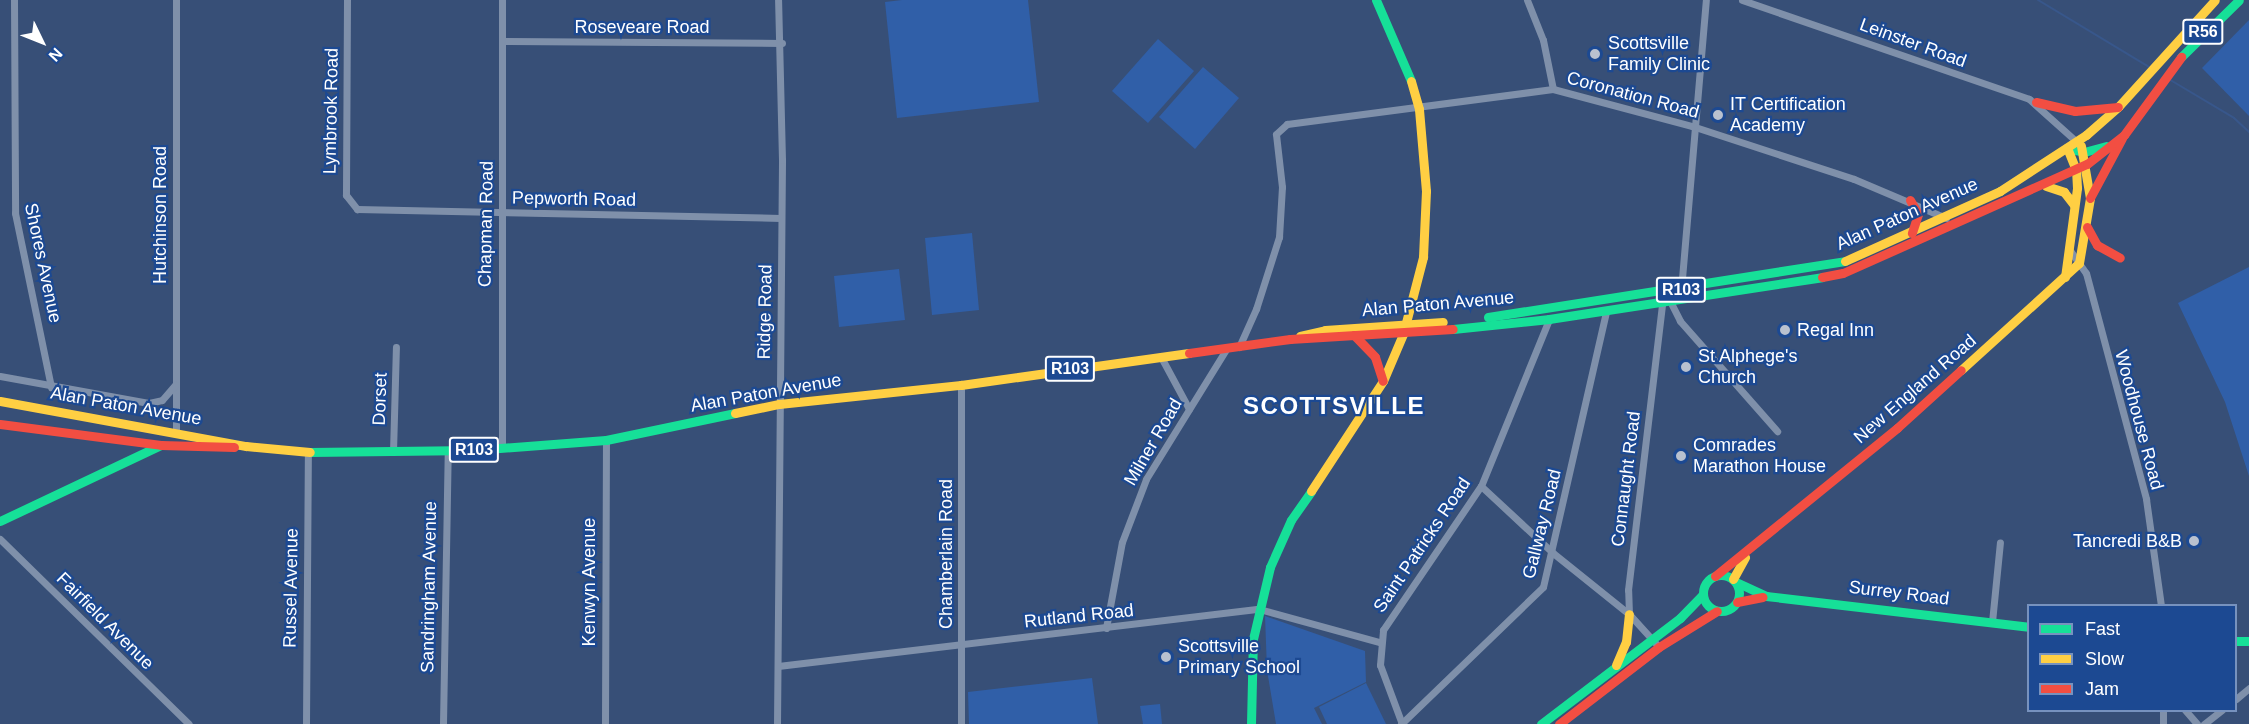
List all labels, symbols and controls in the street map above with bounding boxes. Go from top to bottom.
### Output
north arrow [12,12,72,72]
street label: Leinster Road [1857,14,1969,72]
street label: Roseveare Road [574,16,710,38]
road number: R56 [2182,19,2224,45]
place label: Scottsville Family Clinic [1608,33,1710,76]
text: N [45,45,66,65]
marker: Scottsville Family Clinic [1586,45,1604,63]
street label: Lymbrook Road [319,48,343,174]
street label: Coronation Road [1564,67,1702,123]
place label: IT Certification Academy [1730,94,1846,136]
marker: IT Certification Academy [1711,108,1725,122]
street label: Hutchinson Road [149,146,171,284]
street label: Chapman Road [474,161,498,287]
street label: Alan Paton Avenue [1832,173,1982,255]
street label: Pepworth Road [512,187,636,211]
street label: Shores Avenue [20,201,66,325]
street label: Ridge Road [753,264,777,360]
road number: R103 [1656,277,1706,303]
street label: Alan Paton Avenue [1360,287,1516,321]
place label: Regal Inn [1797,319,1874,341]
marker: Regal Inn [1778,323,1792,337]
street label: New England Road [1849,330,1981,448]
place label: St Alphege's Church [1698,346,1799,388]
street label: Woodhouse Road [2110,348,2168,492]
road number: R103 [1044,356,1096,382]
marker: St Alphege's Church [1679,360,1693,374]
street label: Alan Paton Avenue [688,369,844,417]
street label: Dorset [368,372,392,426]
street label: Alan Paton Avenue [48,382,204,430]
district label: SCOTTSVILLE [1243,392,1425,420]
street label: Milner Road [1119,395,1187,489]
street label: Connaught Road [1607,410,1645,548]
place label: Comrades Marathon House [1693,435,1826,478]
road number: R103 [448,437,500,463]
marker: Comrades Marathon House [1674,449,1688,463]
street label: Gallway Road [1518,467,1566,581]
street label: Saint Patricks Road [1369,473,1475,617]
street label: Chamberlain Road [935,479,957,629]
street label: Sandringham Avenue [417,500,441,674]
street label: Kenwyn Avenue [578,517,600,647]
street label: Russel Avenue [279,527,303,649]
place label: Tancredi B&B [2073,530,2182,552]
marker: Tancredi B&B [2187,534,2201,548]
street label: Fairfield Avenue [51,567,159,675]
street label: Surrey Road [1848,576,1950,610]
street label: Rutland Road [1023,600,1135,632]
legend [2027,604,2237,712]
text: Fast [2085,619,2120,639]
place label: Scottsville Primary School [1178,636,1300,678]
text: Slow [2085,649,2124,669]
marker: Scottsville Primary School [1159,650,1173,664]
text: Jam [2085,679,2119,699]

